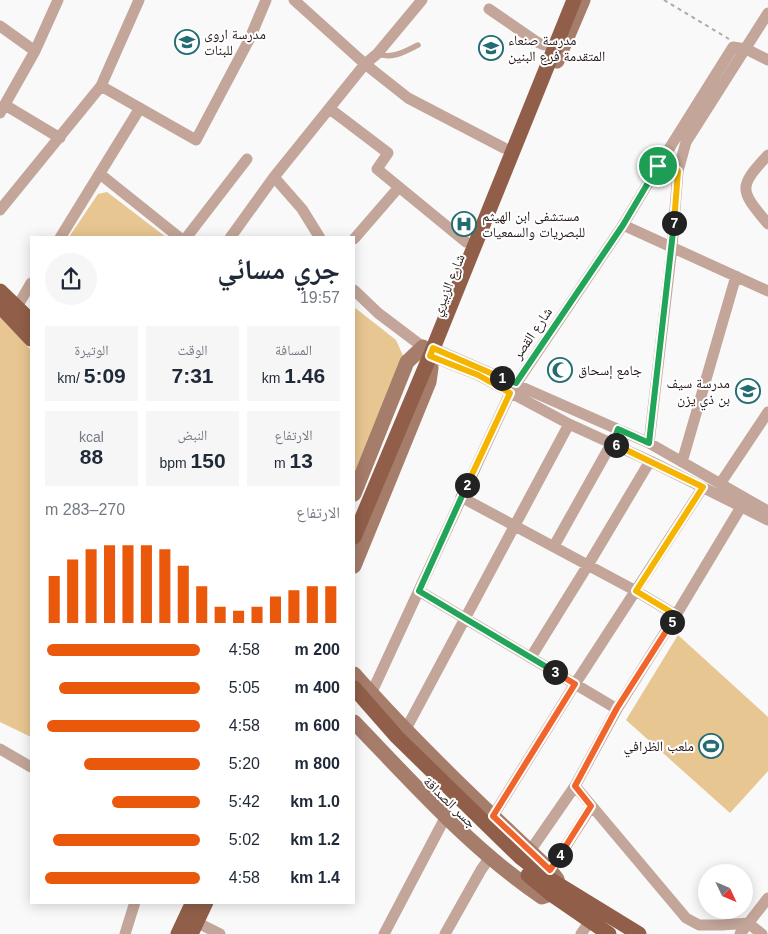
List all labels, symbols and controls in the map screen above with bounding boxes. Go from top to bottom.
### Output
place label: مدرسة اروى للبنات [204,26,266,58]
school or university icon: مدرسة اروى للبنات [174,29,200,55]
place label: مدرسة صنعاء المتقدمة فرع البنين [508,32,605,66]
school or university icon: مدرسة صنعاء المتقدمة فرع البنين [478,35,504,61]
pin [637,145,679,187]
icon: arrive [644,152,672,180]
place label: مستشفى ابن الهيثم للبصريات والسمعيات [482,208,585,241]
pin: 7 [662,210,686,236]
hospital icon: مستشفى ابن الهيثم للبصريات والسمعيات [451,211,477,237]
text: 7 [671,215,678,231]
street label: شارع الزبيري [428,252,471,320]
button: share [45,253,97,305]
text: جري مسائي [217,254,340,285]
text: 19:57 [300,289,340,306]
street label: شارع القصر [508,304,557,364]
text: الوتيرة [74,342,109,358]
text: الوقت [177,342,208,358]
text: المسافة [275,342,312,358]
mosque icon: جامع إسحاق [547,357,573,383]
place label: جامع إسحاق [578,362,642,380]
text: 5:09 [84,364,126,387]
text: 7:31 [171,364,214,387]
text: 1.46 [284,364,325,387]
pin: 1 [490,366,514,390]
text: /km [57,370,84,386]
text: km [262,370,284,386]
text: 1 [499,370,506,386]
place label: مدرسة سيف بن ذي يزن [666,375,730,411]
school or university icon: مدرسة سيف بن ذي يزن [735,378,761,404]
text: النبض [178,427,207,443]
text: الارتفاع [274,427,313,443]
text: kcal [79,429,104,445]
pin: 6 [604,432,628,458]
text: 6 [613,437,620,453]
text: 88 [80,445,103,468]
text: 150 [191,449,226,472]
text: 13 [290,449,313,472]
text: bpm [159,455,191,471]
text: m [274,455,290,471]
pin: 2 [454,472,480,498]
text: 2 [464,477,471,493]
text: 270–283 m [45,501,125,518]
text: الارتفاع [296,504,340,521]
pin: 5 [660,610,684,634]
text: 5 [669,614,676,630]
text: 4:58 [229,641,260,658]
text: 200 m [295,641,340,658]
pin: 3 [542,660,568,684]
text: 3 [552,664,559,680]
text: 5:05 [229,679,260,696]
text: 400 m [295,679,340,696]
text: 4:58 [229,717,260,734]
text: 600 m [295,717,340,734]
sports icon: ملعب الظرافي [698,733,724,759]
place label: ملعب الظرافي [623,738,694,758]
text: 5:20 [229,755,260,772]
text: 800 m [295,755,340,772]
street label: جسر الصداقة [420,773,480,832]
text: 5:42 [229,793,260,810]
text: 1.0 km [290,793,340,810]
text: 5:02 [229,831,260,848]
text: 1.2 km [290,831,340,848]
pin: 4 [548,842,572,868]
text: 4 [557,847,564,863]
north arrow [698,864,752,919]
map controls [698,864,753,919]
text: 4:58 [229,869,260,886]
text: 1.4 km [290,869,340,886]

